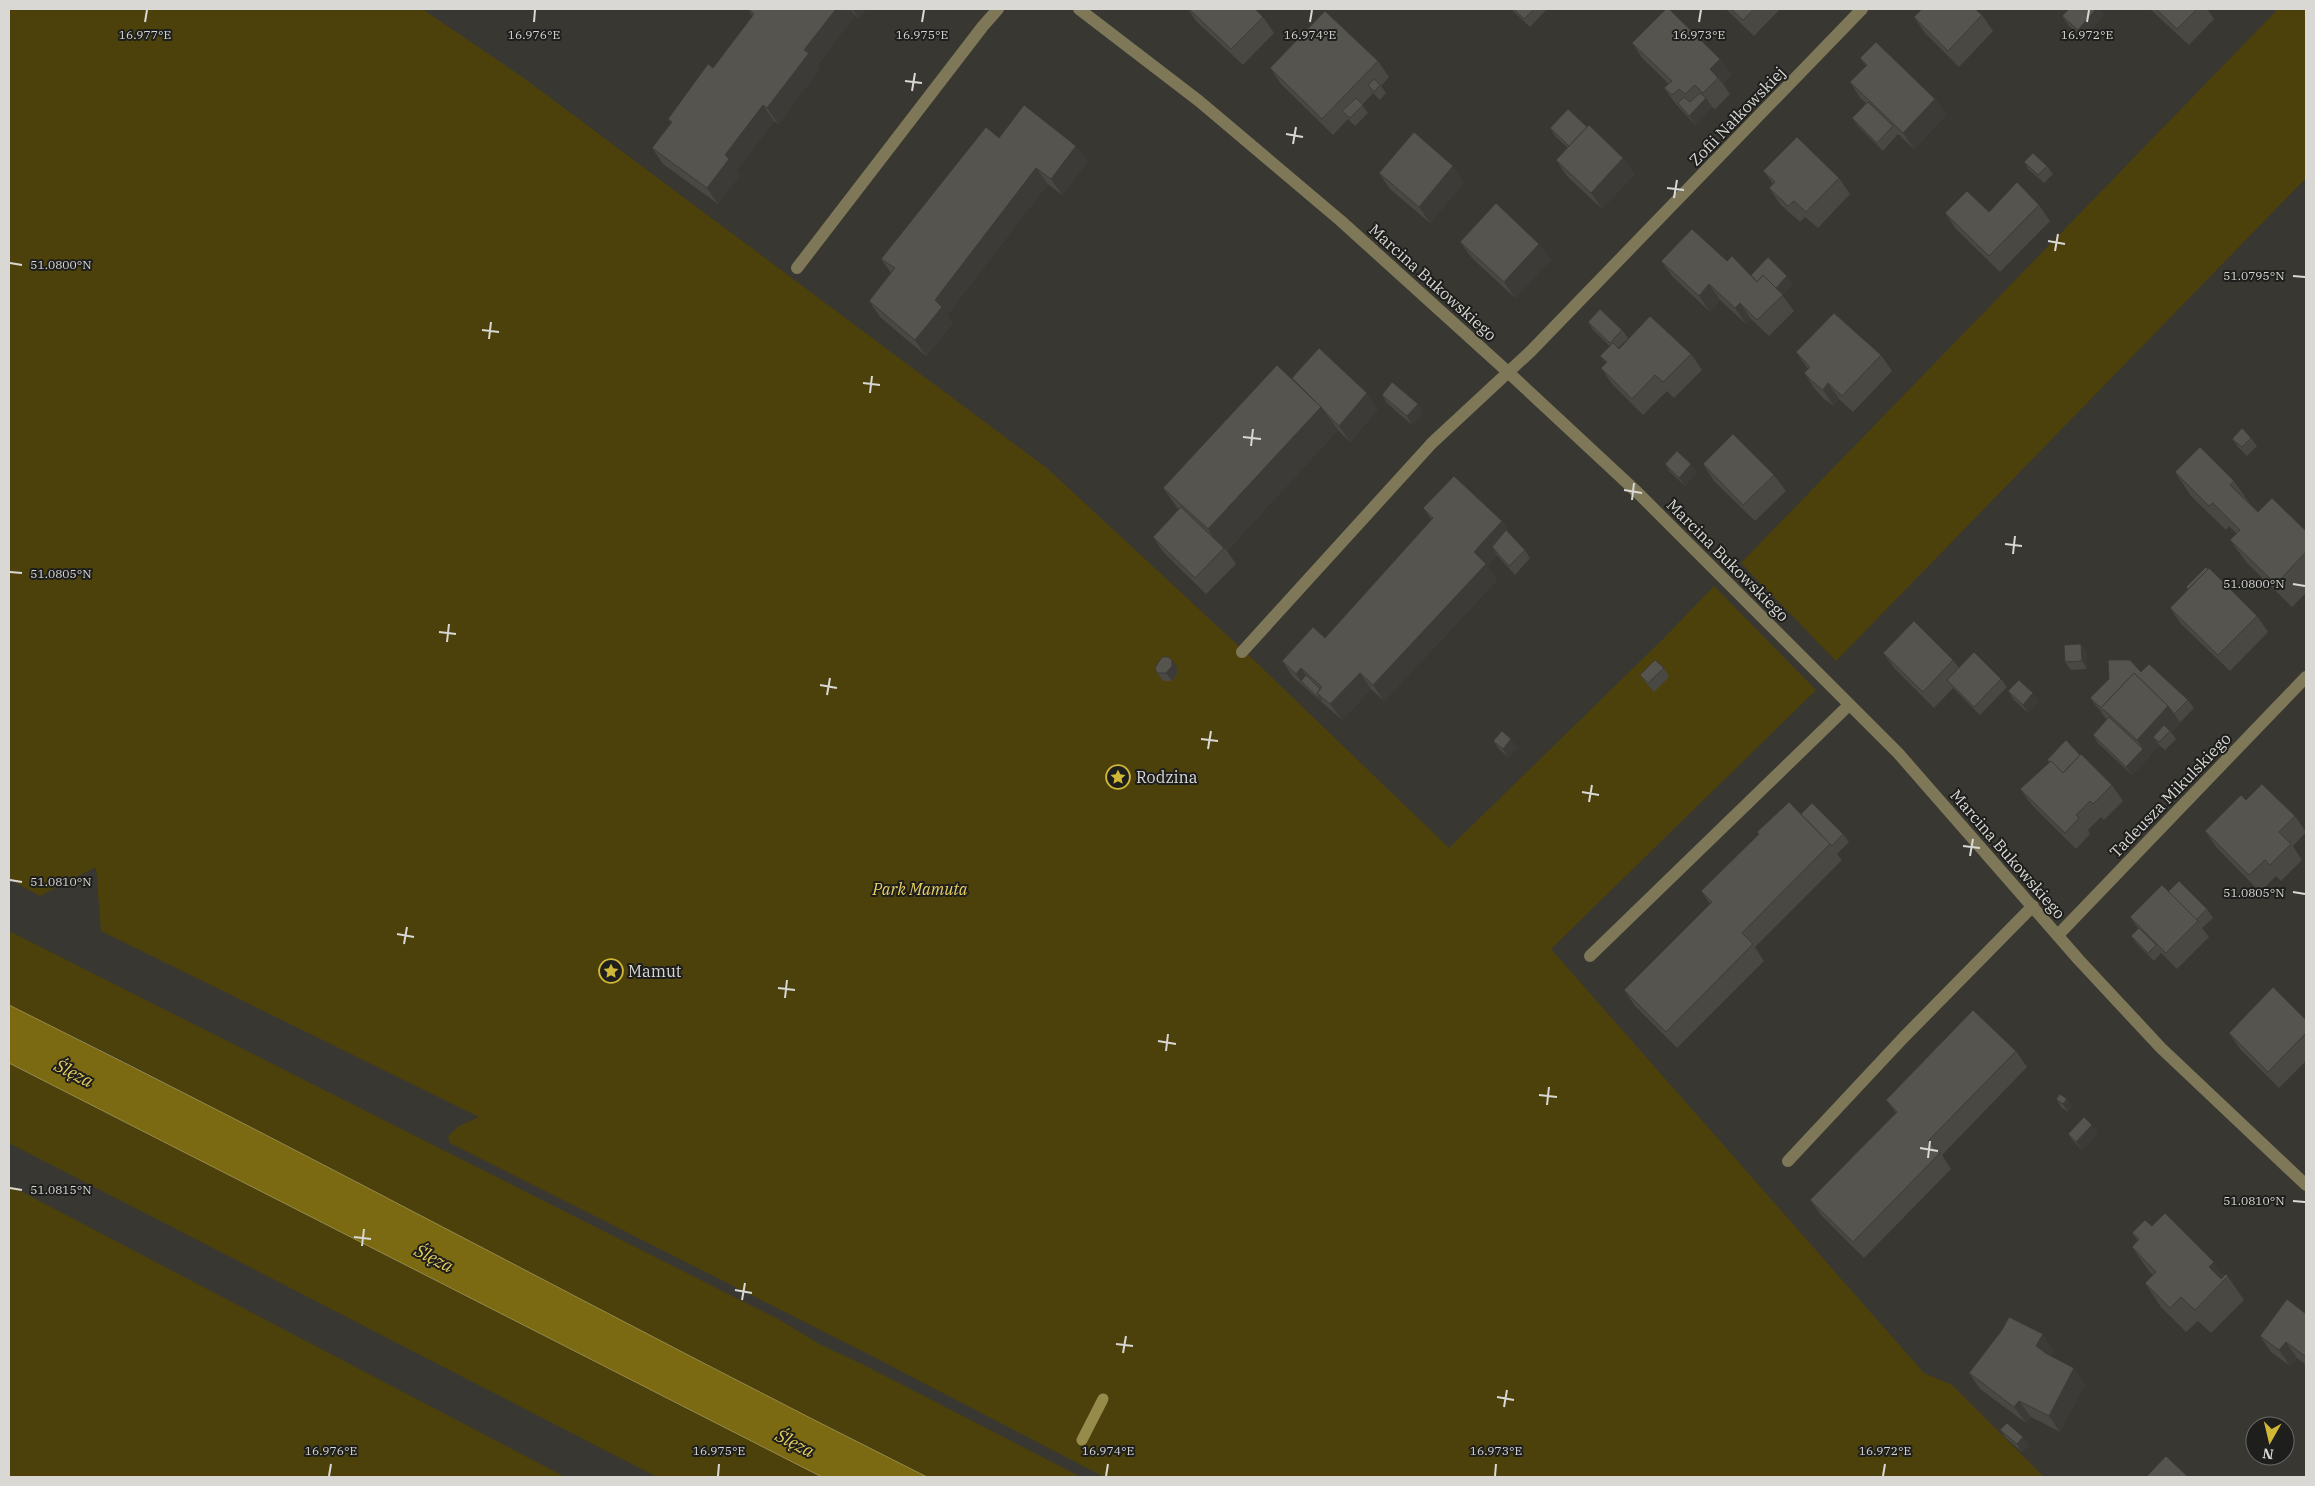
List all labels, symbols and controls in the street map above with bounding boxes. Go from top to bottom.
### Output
text: 16.977°E [119,27,171,42]
text: 16.976°E [508,27,560,42]
text: 16.975°E [896,27,948,42]
text: 16.974°E [1284,27,1336,42]
text: 16.973°E [1673,27,1725,42]
text: 16.972°E [2061,27,2113,42]
street label: Zofii Nałkowskiej [1685,62,1789,170]
street label: Marcina Bukowskiego [1365,219,1501,345]
text: 51.0800°N [30,257,92,272]
text: 51.0795°N [2223,268,2285,283]
street label: Marcina Bukowskiego [1663,495,1793,625]
text: 51.0805°N [30,566,92,581]
text: 51.0800°N [2223,576,2285,591]
street label: Tadeusza Mikulskiego [2105,728,2235,862]
place icon: Rodzina [1105,764,1131,790]
place label: Rodzina [1136,767,1198,787]
street label: Marcina Bukowskiego [1946,785,2070,923]
text: 51.0810°N [30,874,92,889]
park label: Park Mamuta [872,879,968,899]
text: 51.0805°N [2223,885,2285,900]
place icon: Mamut [598,958,624,984]
place label: Mamut [628,961,682,981]
water label: Ślęza [50,1053,97,1093]
text: 51.0815°N [30,1182,92,1197]
text: 51.0810°N [2223,1193,2285,1208]
water label: Ślęza [410,1238,457,1278]
north arrow [2245,1416,2295,1466]
water label: Ślęza [771,1423,818,1463]
text: 16.976°E [305,1443,357,1458]
text: 16.975°E [693,1443,745,1458]
text: 16.974°E [1082,1443,1134,1458]
text: 16.973°E [1470,1443,1522,1458]
text: 16.972°E [1859,1443,1911,1458]
text: N [2261,1444,2275,1464]

